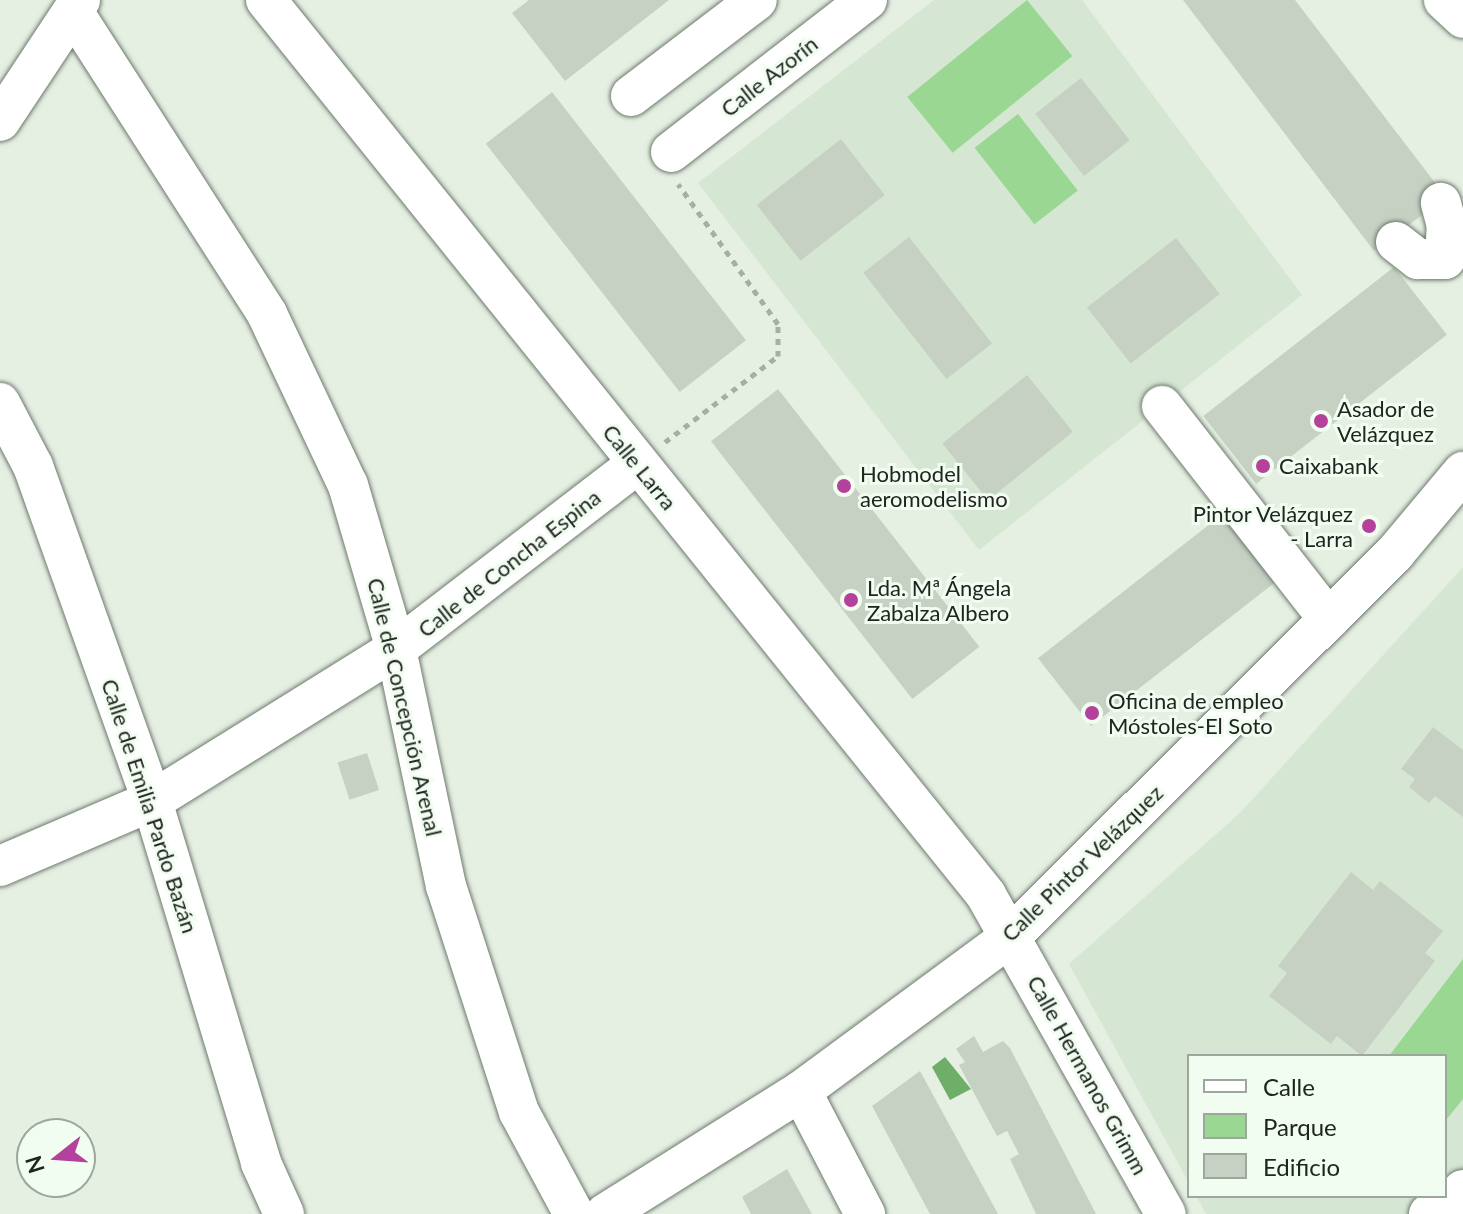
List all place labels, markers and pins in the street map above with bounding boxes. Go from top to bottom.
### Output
place label: Asador de Velázquez [1337,395,1435,446]
marker: Asador de Velázquez [1312,412,1330,430]
place label: Caixabank [1279,453,1379,479]
marker: Caixabank [1254,457,1272,475]
place label: Hobmodel aeromodelismo [860,460,1008,512]
marker: Hobmodel aeromodelismo [835,477,853,495]
place label: Pintor Velázquez - Larra [1192,500,1353,552]
marker: Pintor Velázquez - Larra [1360,517,1378,535]
place label: Lda. Mª Ángela Zabalza Albero [867,574,1012,626]
marker: Lda. Mª Ángela Zabalza Albero [842,591,860,609]
place label: Oficina de empleo Móstoles-El Soto [1108,687,1284,738]
marker: Oficina de empleo Móstoles-El Soto [1083,704,1101,722]

